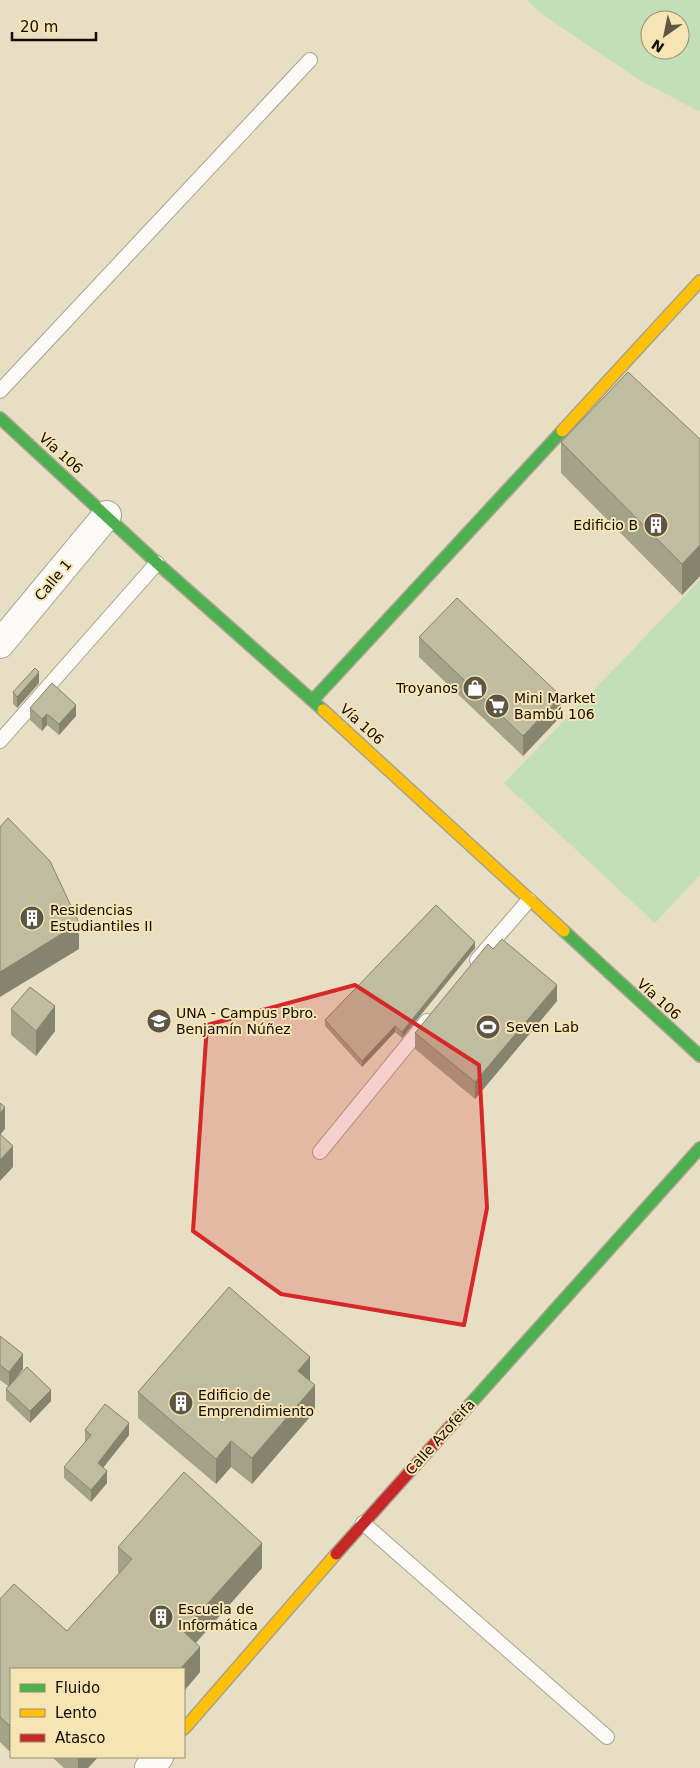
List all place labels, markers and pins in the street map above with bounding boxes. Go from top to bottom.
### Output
building icon: Edificio B [643,512,669,538]
place label: Edificio B [573,517,638,533]
shop icon: Troyanos [462,675,488,701]
place label: Troyanos [395,680,458,696]
place label: Mini Market Bambú 106 [514,690,596,722]
supermarket icon: Mini Market Bambú 106 [484,693,510,719]
place label: Residencias Estudiantiles II [50,902,153,934]
building icon: Residencias Estudiantiles II [19,905,45,931]
place label: UNA - Campus Pbro. Benjamín Núñez [176,1005,317,1037]
school or university icon: UNA - Campus Pbro. Benjamín Núñez [146,1008,172,1034]
sports icon: Seven Lab [475,1014,501,1040]
place label: Seven Lab [506,1019,579,1035]
place label: Edificio de Emprendimiento [198,1387,314,1419]
building icon: Edificio de Emprendimiento [168,1390,194,1416]
place label: Escuela de Informática [178,1601,258,1633]
building icon: Escuela de Informática [148,1604,174,1630]

